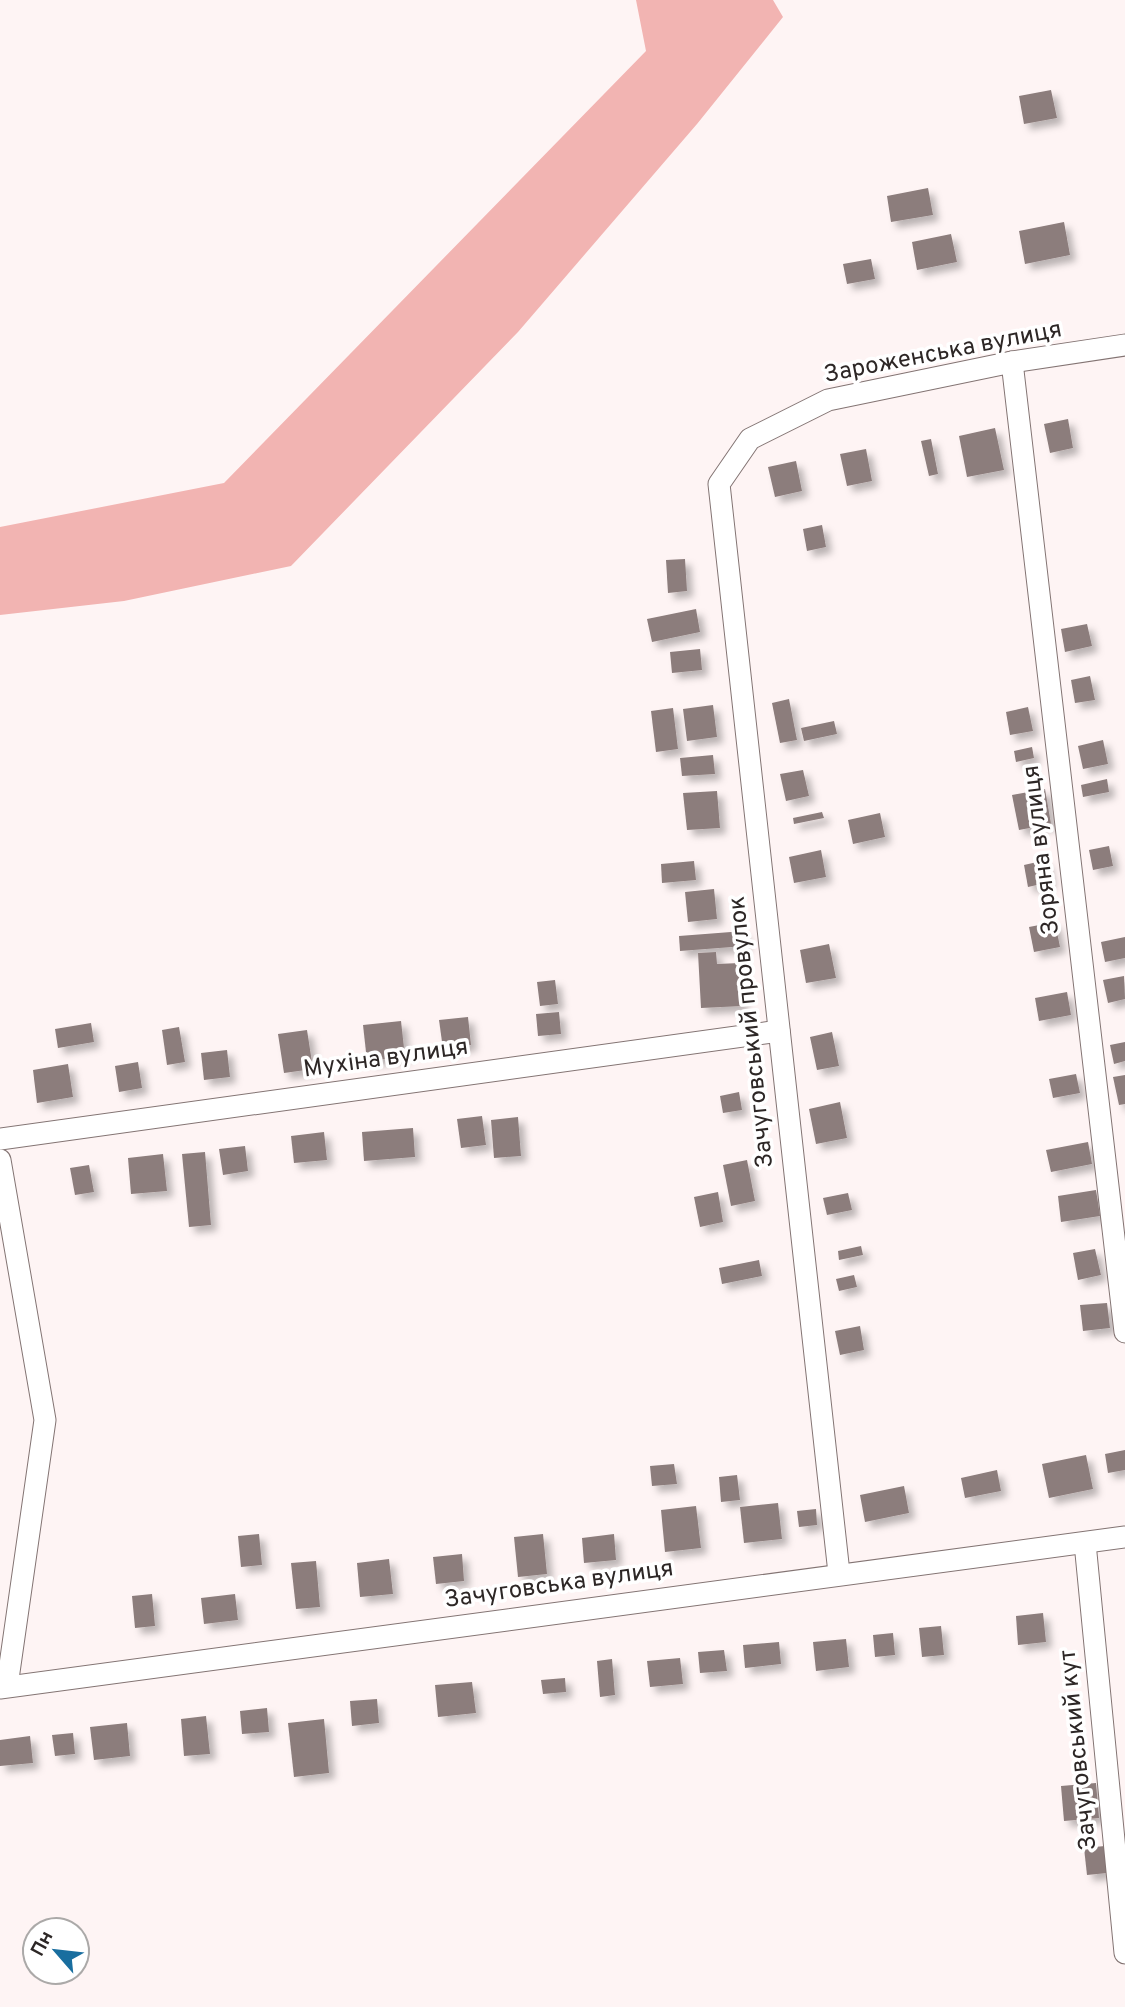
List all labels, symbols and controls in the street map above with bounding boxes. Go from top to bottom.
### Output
street label: Зароженська вулиця [821,315,1065,391]
street label: Зоряна вулиця [1017,763,1067,937]
street label: Зачуговський провулок [723,895,781,1169]
street label: Мухіна вулиця [302,1033,470,1085]
street label: Зачуговська вулиця [443,1554,675,1616]
street label: Зачуговський кут [1054,1648,1104,1852]
north arrow [21,1916,91,1986]
text: Пн [26,1927,59,1961]

